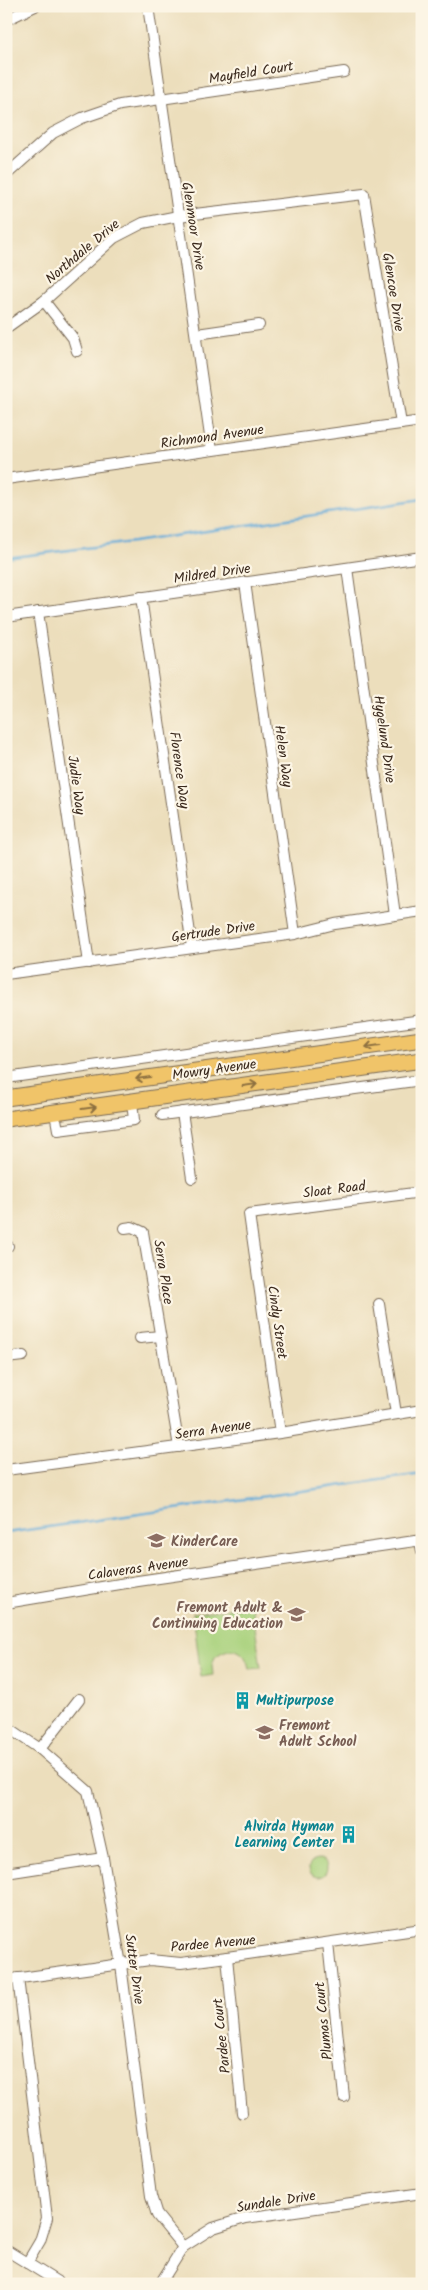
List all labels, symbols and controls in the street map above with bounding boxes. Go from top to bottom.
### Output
street label: Mayfield Court [207,55,296,91]
street label: Glenmoor Drive [175,180,211,273]
street label: Northdale Drive [41,213,125,290]
street label: Glencoe Drive [376,251,410,334]
street label: Richmond Avenue [159,419,266,455]
street label: Mildred Drive [172,558,253,590]
street label: Hygelund Drive [367,694,401,785]
street label: Helen Way [268,724,298,789]
street label: Florence Way [163,730,195,811]
street label: Judie Way [61,754,91,817]
street label: Gertrude Drive [170,915,257,949]
one-way arrow [366,1041,382,1051]
street label: Mowry Avenue [171,1053,258,1087]
one-way arrow [136,1074,152,1084]
one-way arrow [242,1080,258,1090]
one-way arrow [81,1102,97,1112]
street label: Sloat Road [302,1175,368,1205]
street label: Serra Place [147,1238,179,1307]
street label: Cindy Street [261,1284,293,1361]
street label: Serra Avenue [174,1414,253,1446]
school or university icon: KinderCare [147,1531,167,1551]
place label: KinderCare [171,1531,238,1553]
street label: Calaveras Avenue [87,1551,190,1587]
place label: Fremont Adult & Continuing Education [152,1597,283,1635]
school or university icon: Fremont Adult & Continuing Education [287,1605,307,1625]
building icon: Multipurpose [232,1690,252,1710]
place label: Multipurpose [256,1690,334,1712]
place label: Fremont Adult School [279,1715,357,1753]
school or university icon: Fremont Adult School [255,1723,275,1743]
place label: Alvirda Hyman Learning Center [235,1816,335,1854]
building icon: Alvirda Hyman Learning Center [338,1824,358,1844]
street label: Pardee Avenue [170,1929,257,1959]
street label: Sutter Drive [118,1933,150,2006]
street label: Plumas Court [309,1980,339,2061]
street label: Pardee Court [207,1997,237,2075]
street label: Sundale Drive [235,2185,318,2219]

